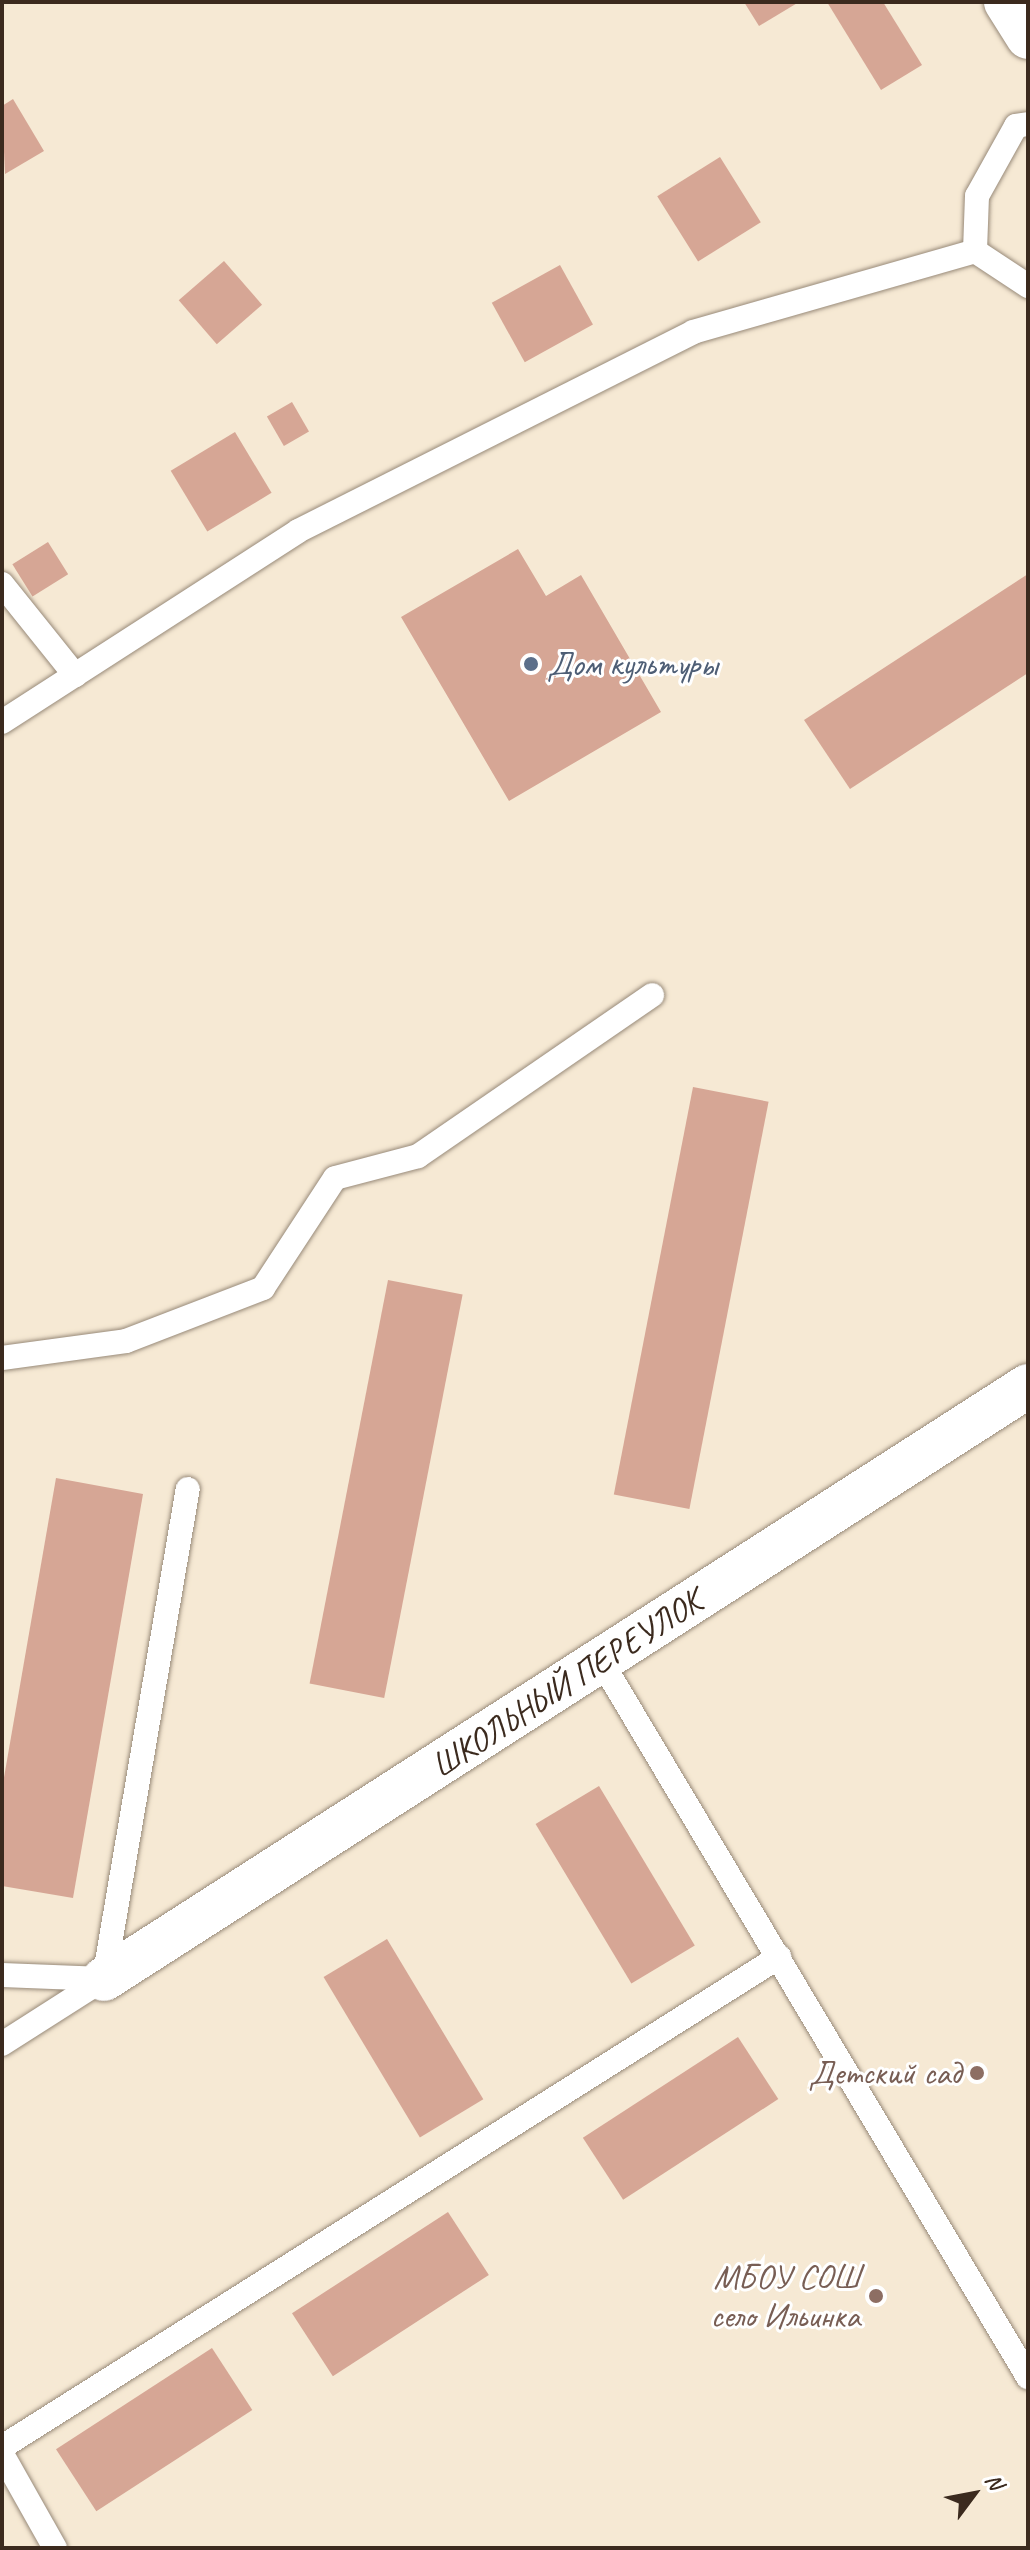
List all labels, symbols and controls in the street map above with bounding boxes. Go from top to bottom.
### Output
place label: Дом культуры [547,644,713,684]
marker: Дом культуры [522,655,540,673]
street label: ШКОЛЬНЫЙ ПЕРЕУЛОК [423,1580,709,1786]
place label: Детский сад [808,2053,961,2093]
marker: Детский сад [968,2064,986,2082]
place label: МБОУ СОШ село Ильинка [711,2256,860,2336]
marker: МБОУ СОШ село Ильинка [867,2287,885,2305]
north arrow [934,2454,1014,2534]
text: N [979,2468,1010,2494]

